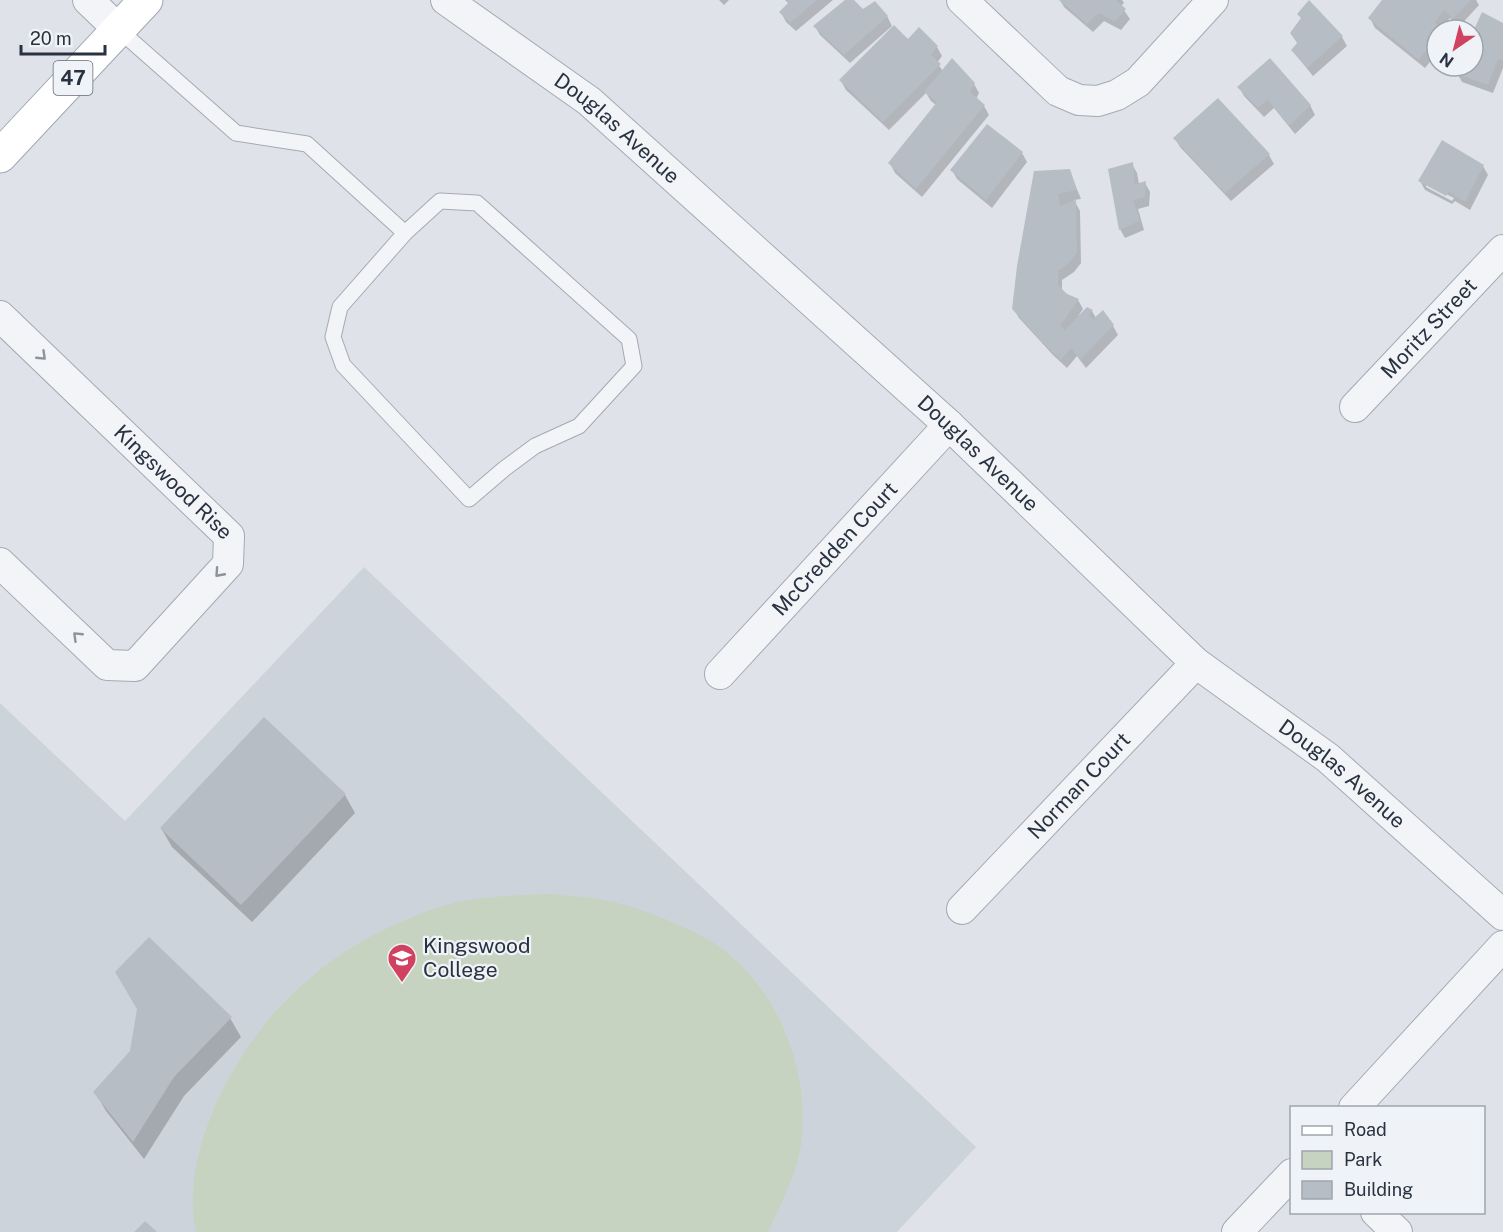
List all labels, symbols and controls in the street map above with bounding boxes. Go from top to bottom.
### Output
scale bar [21,18,105,56]
north arrow [1425,18,1485,78]
text: 20 m [30,28,72,49]
text: N [1436,49,1457,71]
road number: 47 [54,61,92,95]
street label: Douglas Avenue [550,67,685,189]
street label: Moritz Street [1376,273,1482,383]
one-way arrow [35,349,46,360]
street label: Douglas Avenue [913,390,1044,516]
street label: Kingswood Rise [109,419,238,544]
street label: McCredden Court [767,476,903,621]
one-way arrow [215,567,226,577]
one-way arrow [73,633,84,644]
street label: Douglas Avenue [1274,714,1411,833]
street label: Norman Court [1022,727,1135,844]
place label: Kingswood College [423,933,531,982]
school or university icon: Kingswood College [386,942,418,984]
legend [1290,1106,1485,1214]
text: Road [1344,1119,1387,1140]
text: Park [1344,1149,1382,1170]
text: Building [1344,1179,1413,1200]

